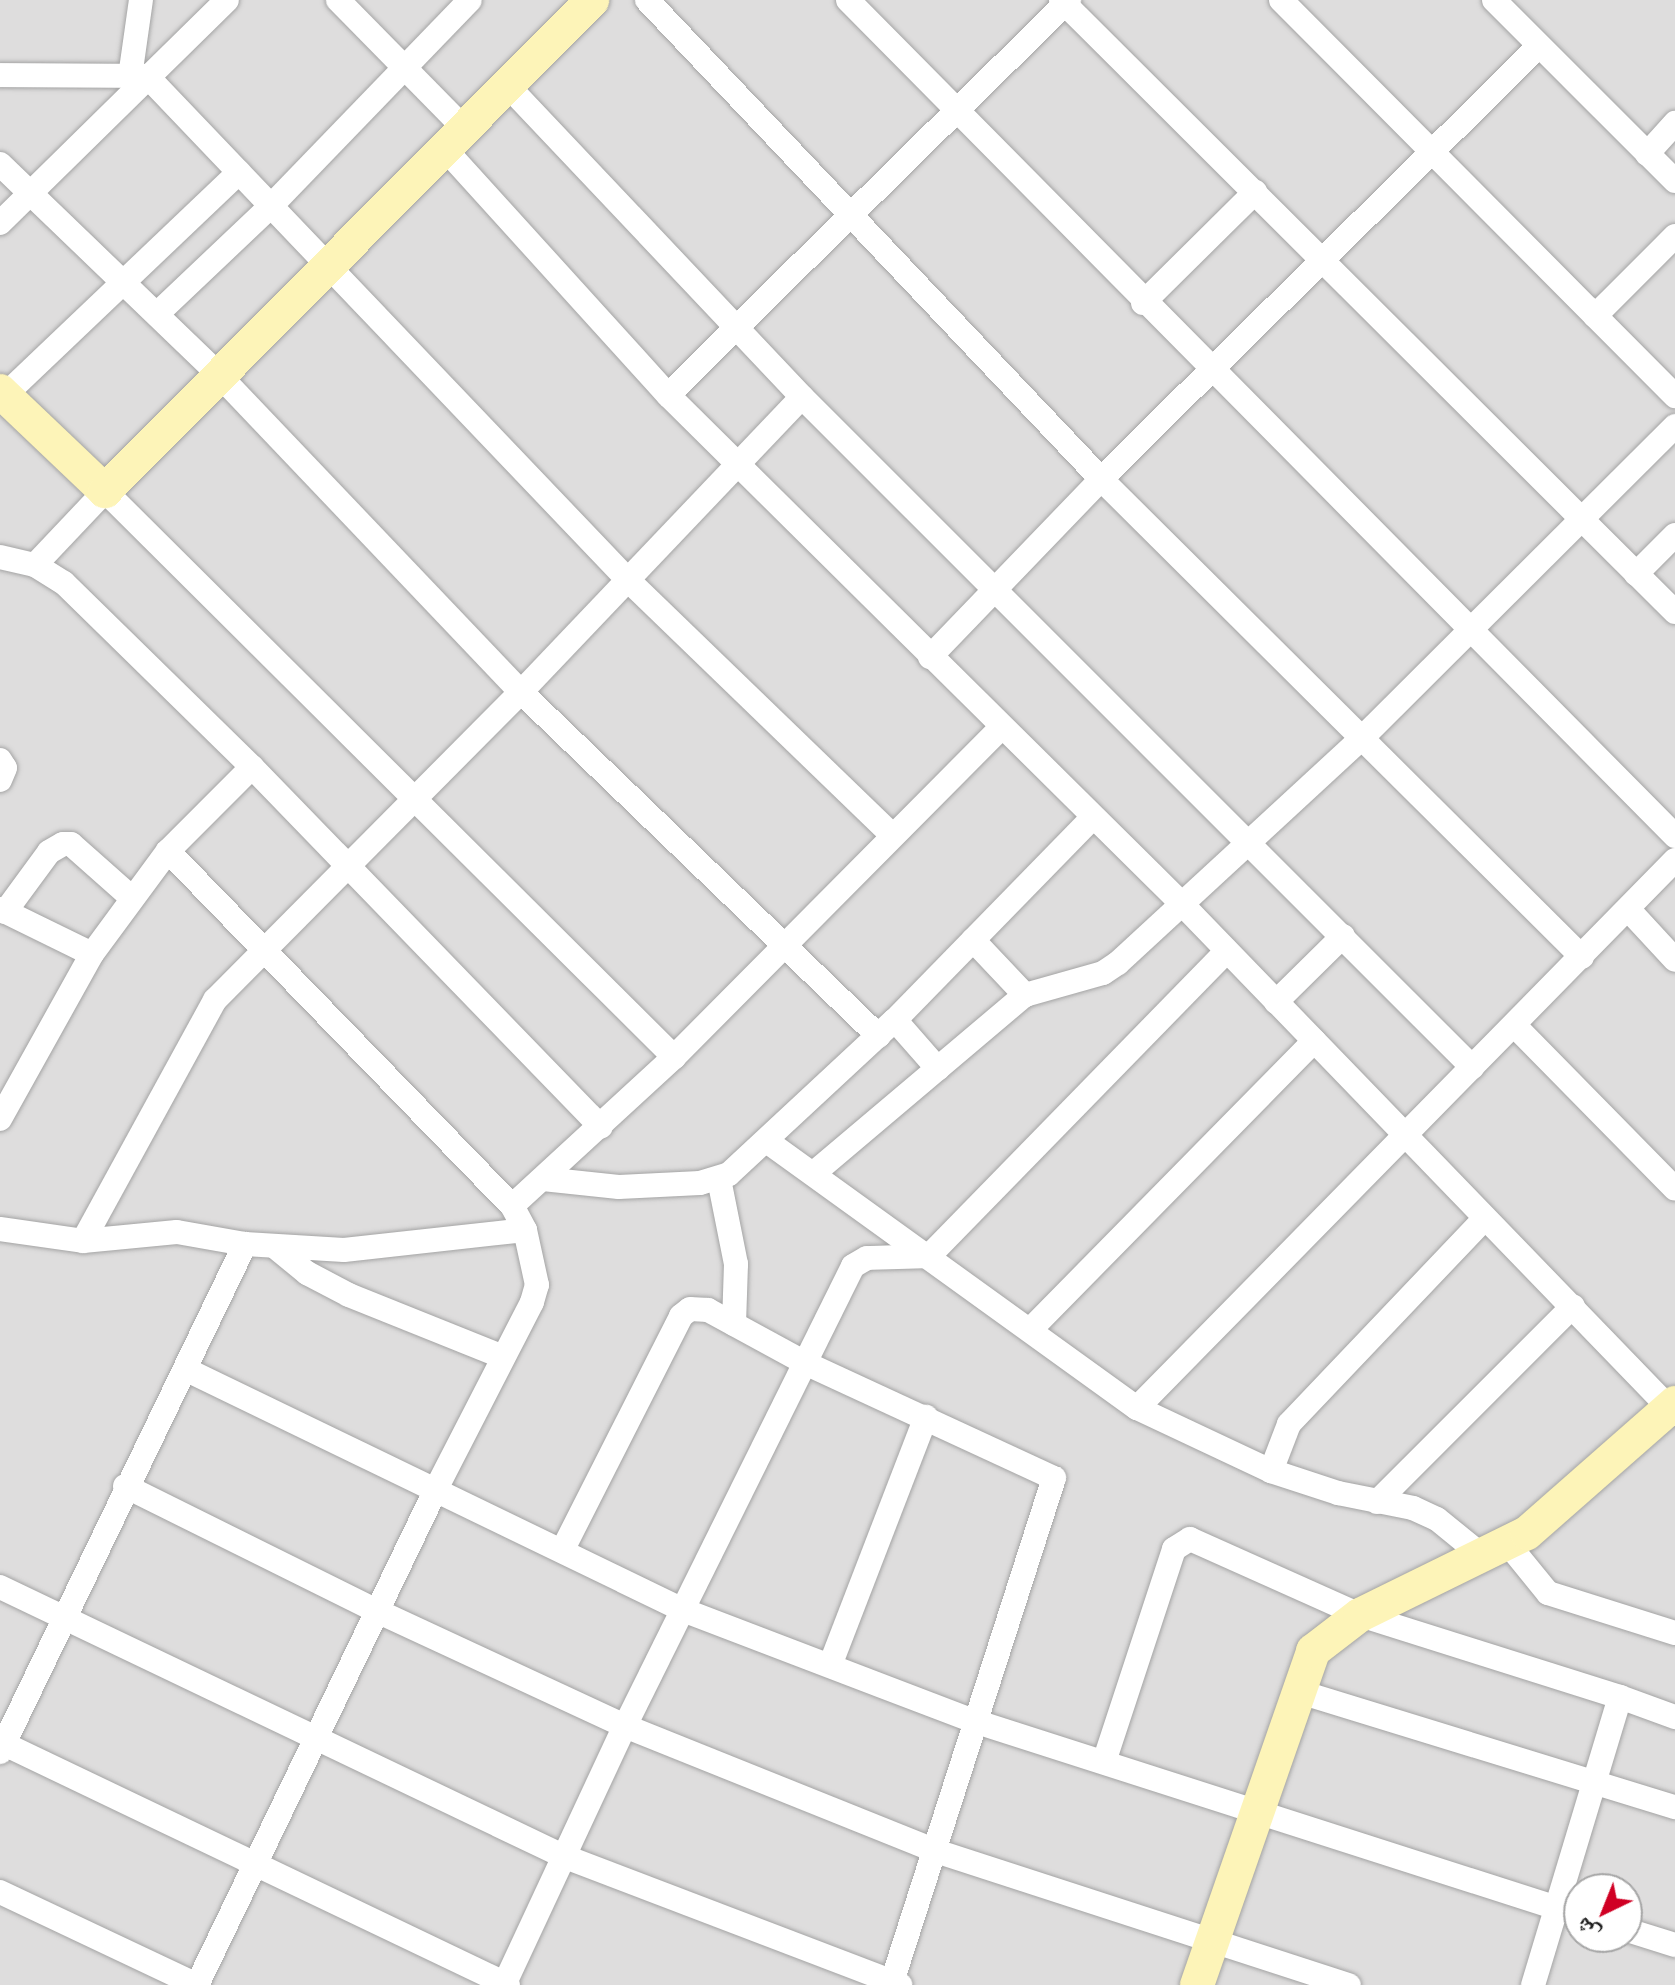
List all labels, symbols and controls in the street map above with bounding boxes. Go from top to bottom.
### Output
north arrow [1563,1873,1643,1953]
text: ش [1571,1912,1605,1947]

